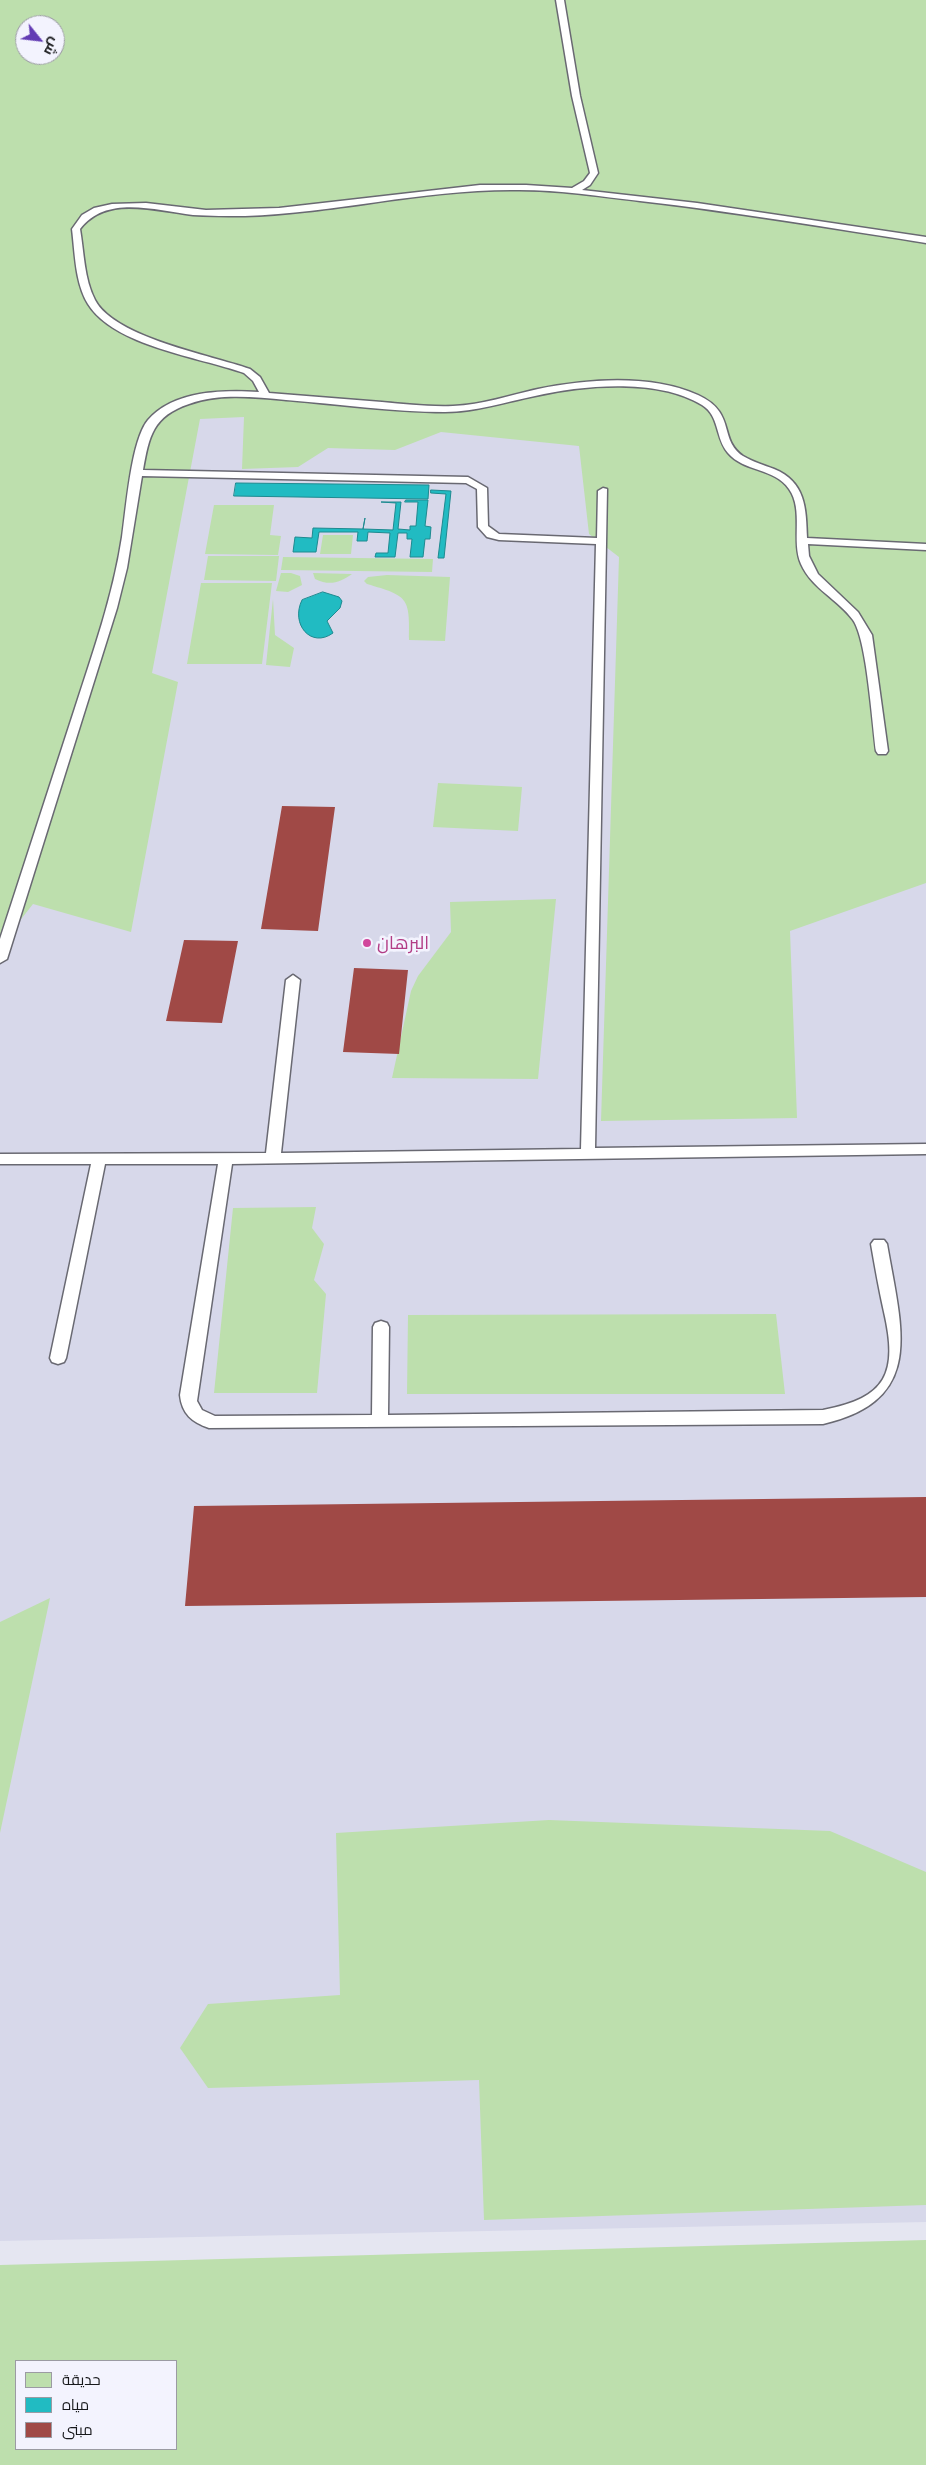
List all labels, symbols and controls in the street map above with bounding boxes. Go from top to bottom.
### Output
north arrow [15,15,65,65]
text: ش [41,35,64,59]
place label: البرهان [377,932,429,954]
marker: البرهان [361,937,373,949]
legend [15,2360,178,2450]
text: حديقة [62,2371,101,2388]
text: مياه [62,2396,89,2413]
text: مبنى [62,2421,93,2438]

